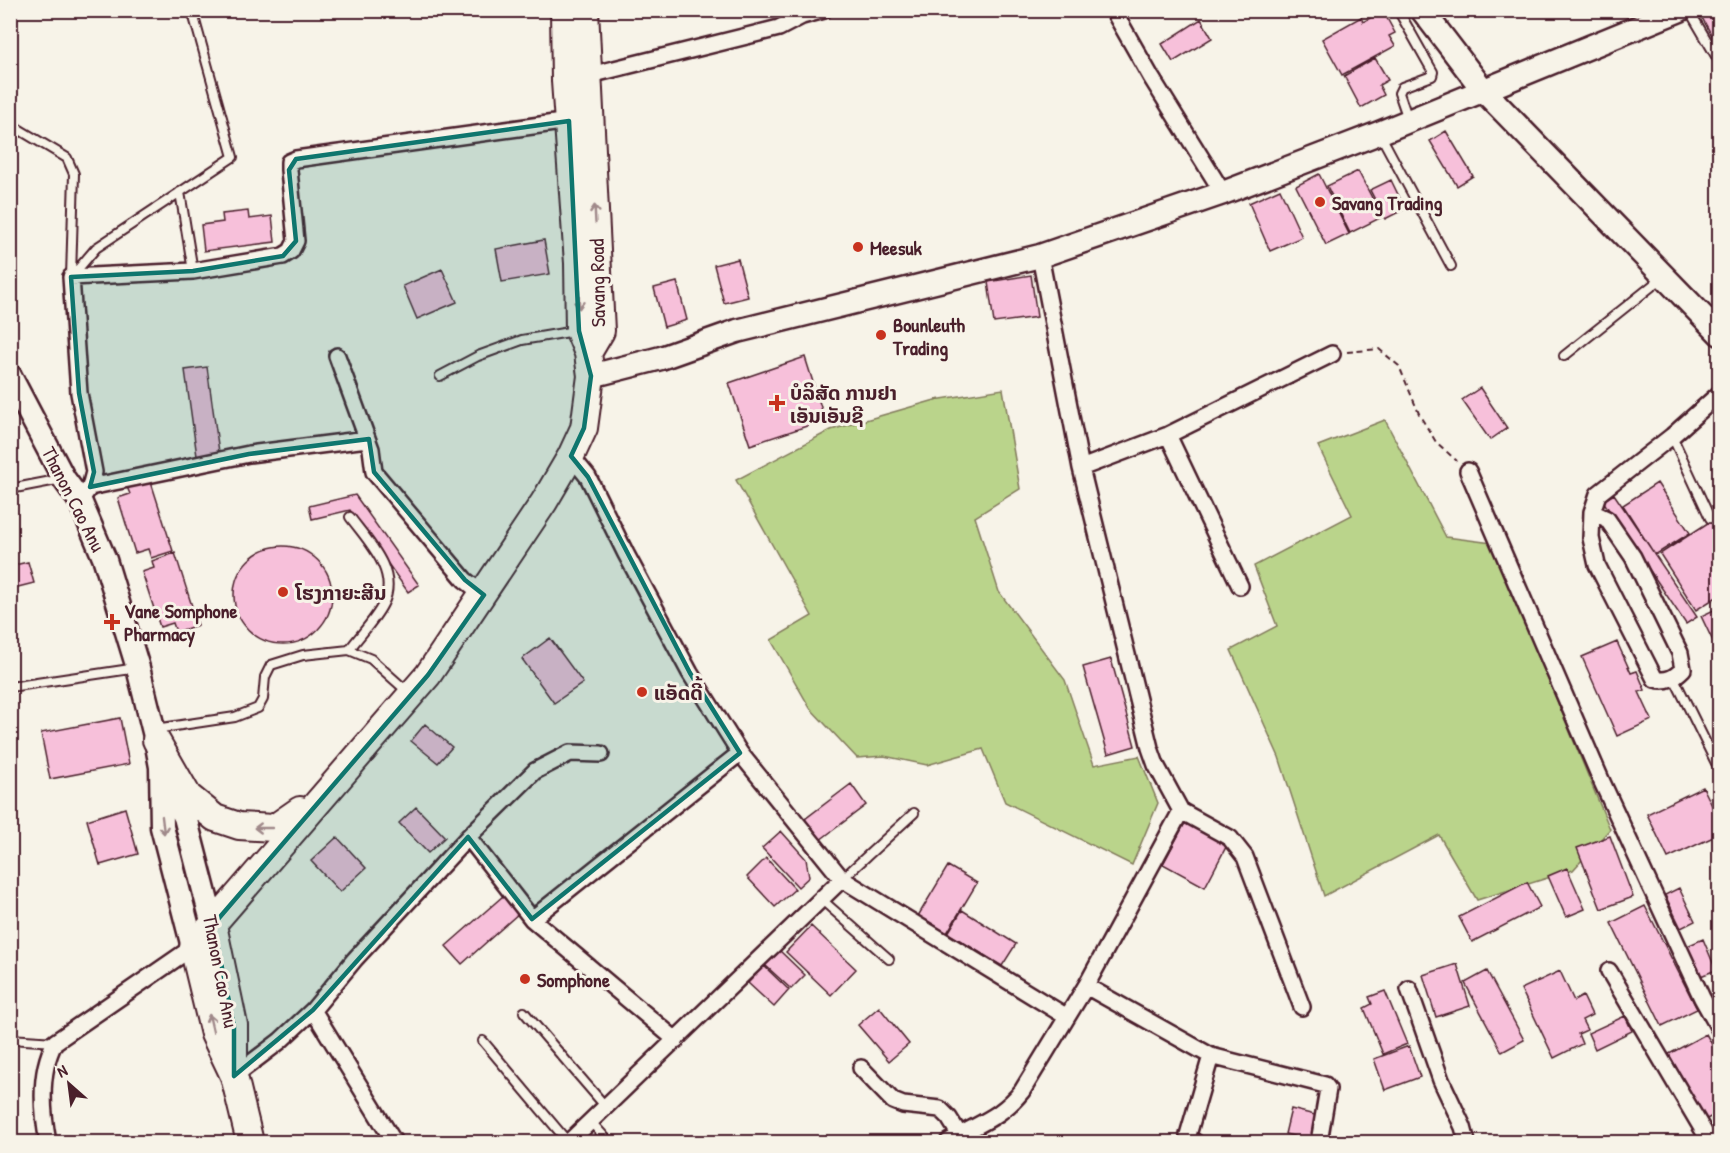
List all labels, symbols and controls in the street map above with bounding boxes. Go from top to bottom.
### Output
place label: Savang Trading [1332,189,1443,217]
marker: Savang Trading [1313,195,1327,209]
one-way arrow [590,205,601,225]
place label: Meesuk [870,234,923,261]
street label: Savang Road [583,238,611,327]
marker: Meesuk [851,240,865,254]
one-way arrow [573,289,584,309]
place label: Bounleuth Trading [892,311,965,362]
marker: Bounleuth Trading [874,328,888,342]
place label: ບໍລິສັດ ການຢາ ເອັນເອັນຊີ [790,379,897,429]
marker: ບໍລິສັດ ການຢາ ເອັນເອັນຊີ [768,394,786,412]
street label: Thanon Cao Anu [36,442,112,556]
place label: ໂຮງກາຍະສີນ [294,579,386,606]
marker: ໂຮງກາຍະສີນ [276,585,290,599]
place label: Vane Somphone Pharmacy [124,597,238,648]
marker: Vane Somphone Pharmacy [105,615,119,629]
place label: ແອັດດີ້ [654,676,703,706]
marker: ແອັດດີ້ [635,685,649,699]
one-way arrow [158,815,169,835]
one-way arrow [253,822,273,834]
street label: Thanon Cao Anu [197,912,245,1030]
place label: Somphone [537,966,610,994]
marker: Somphone [518,972,532,986]
one-way arrow [205,1013,217,1032]
north arrow [39,1054,99,1114]
text: N [53,1059,71,1082]

